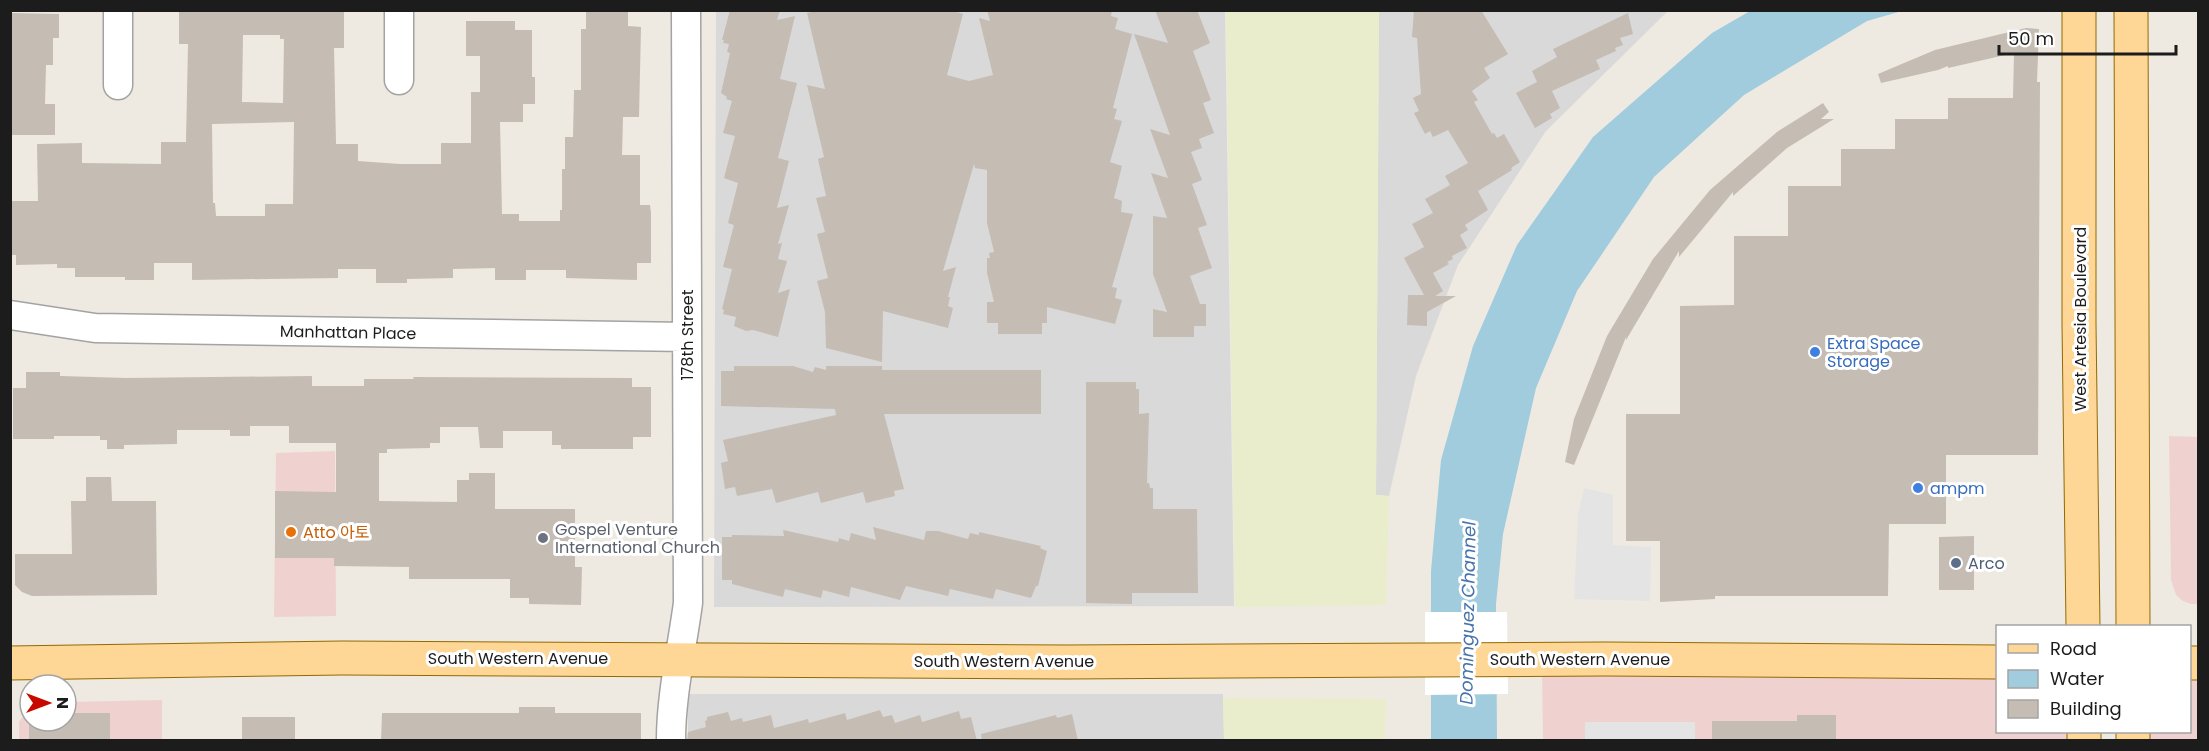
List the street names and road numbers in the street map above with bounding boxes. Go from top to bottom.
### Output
street label: West Artesia Boulevard [2069,227,2092,411]
street label: 178th Street [676,289,699,381]
street label: Manhattan Place [280,320,417,345]
street label: South Western Avenue [428,647,608,670]
street label: South Western Avenue [1490,648,1670,671]
street label: South Western Avenue [914,650,1094,673]

